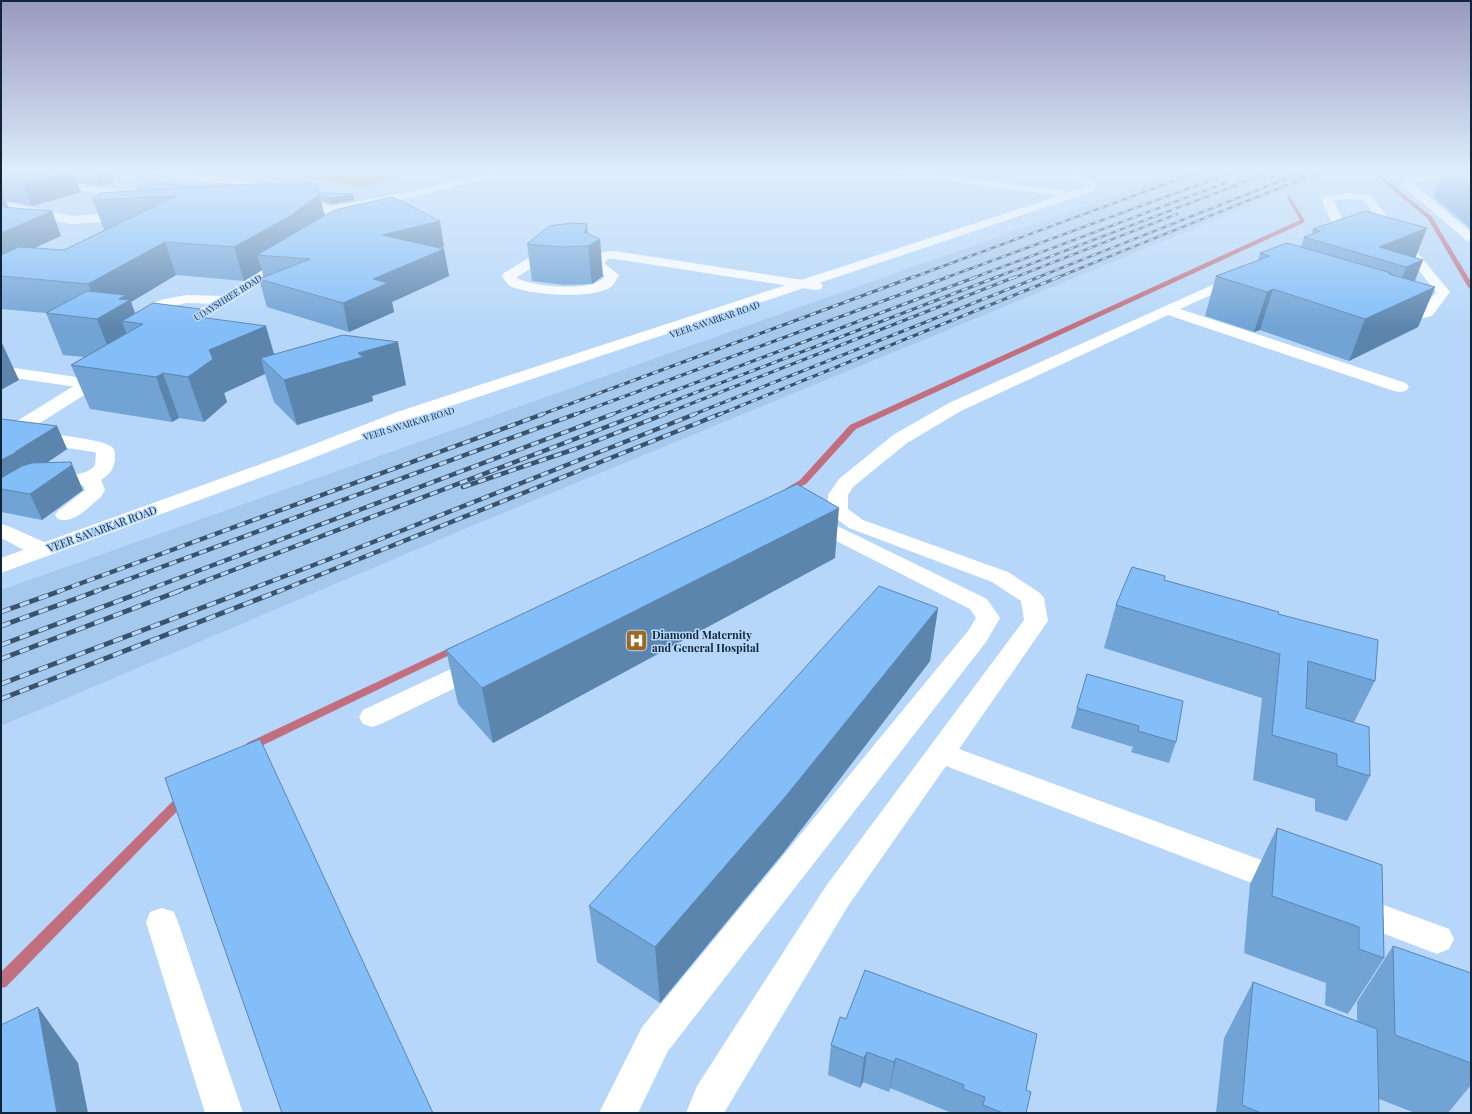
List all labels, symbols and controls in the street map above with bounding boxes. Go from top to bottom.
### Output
street label: UDAYSHREE ROAD [191,271,264,323]
street label: VEER SAVARKAR ROAD [667,298,762,340]
street label: VEER SAVARKAR ROAD [361,403,456,443]
street label: VEER SAVARKAR ROAD [44,502,159,556]
place label: Diamond Maternity and General Hospital [652,627,760,655]
hospital icon: Diamond Maternity and General Hospital [623,628,649,654]

